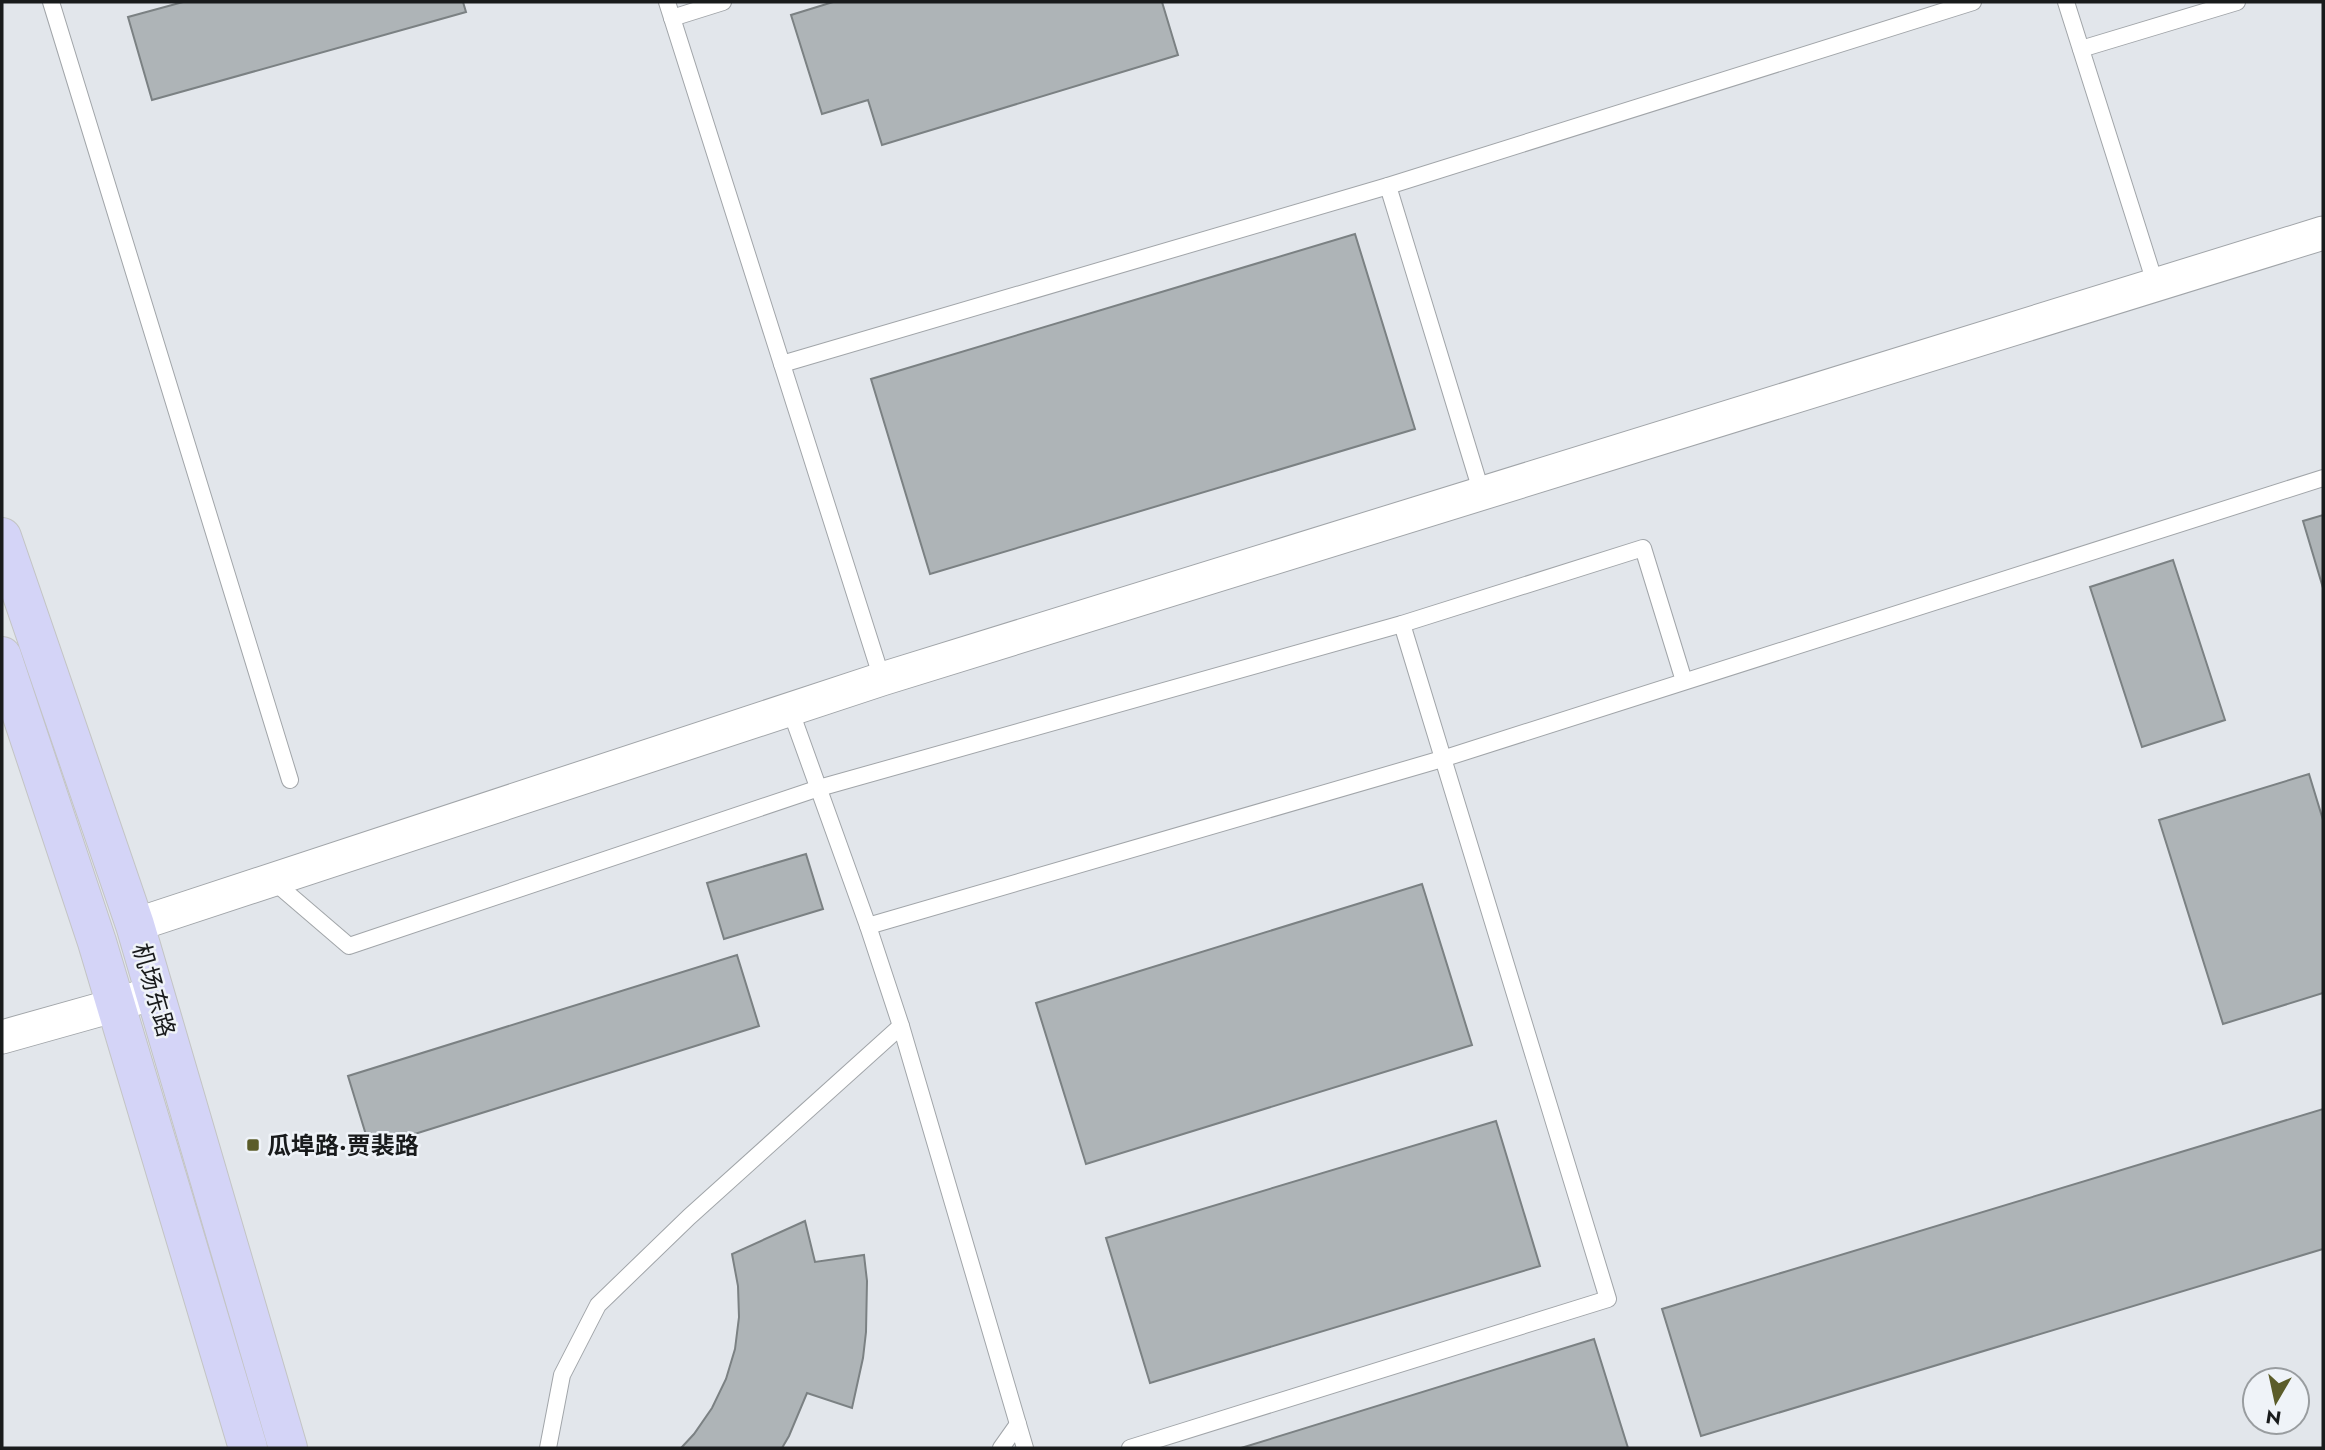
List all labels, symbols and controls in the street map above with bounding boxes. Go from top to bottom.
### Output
street label: 机场东路 [124,939,184,1041]
place label: 瓜埠路·贾裴路 [267,1128,419,1163]
marker: 瓜埠路·贾裴路 [245,1137,261,1153]
north arrow [2241,1366,2311,1436]
text: N [2264,1403,2283,1432]

